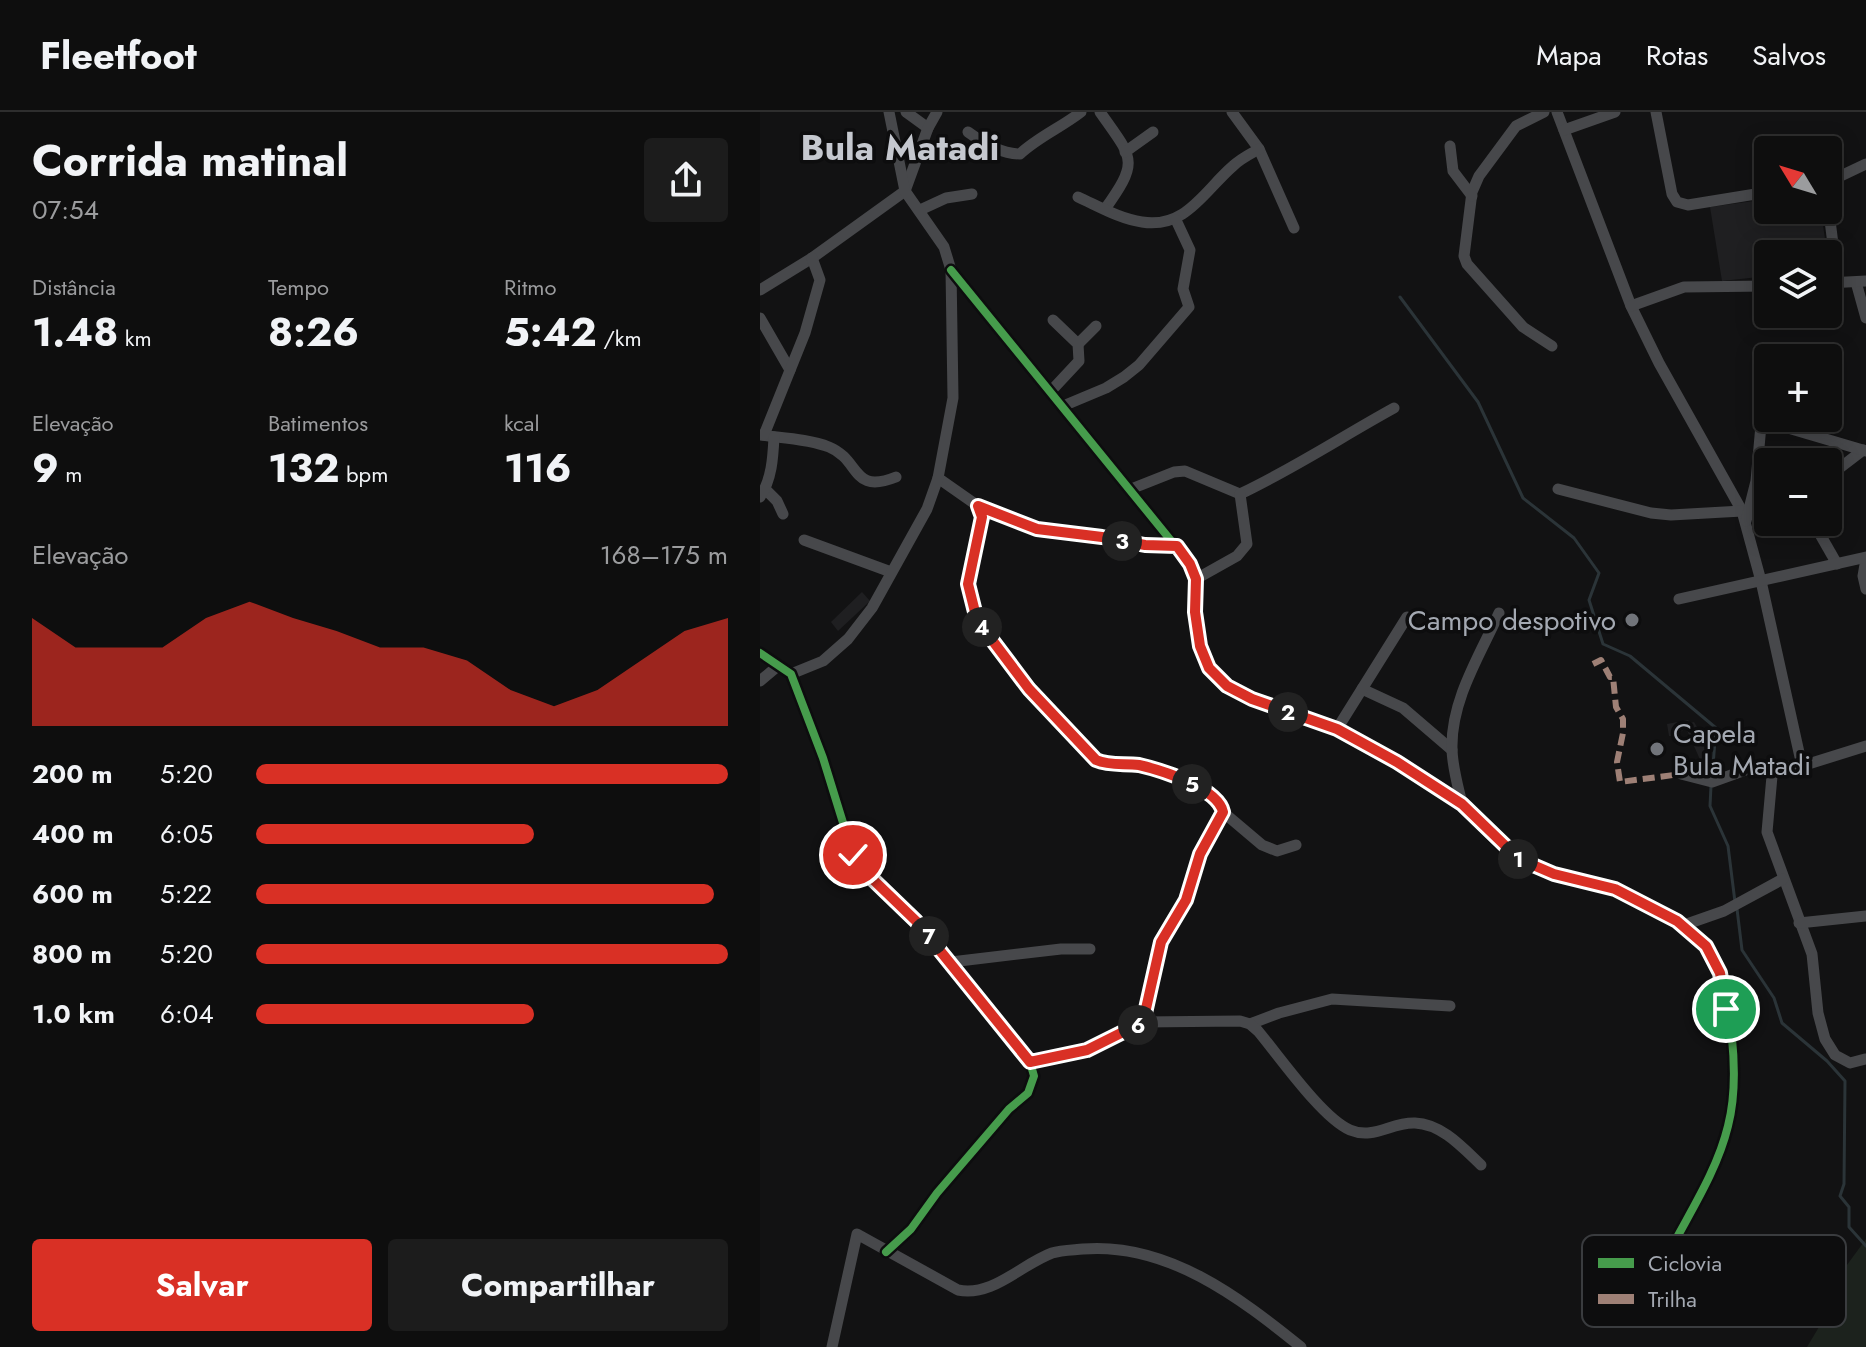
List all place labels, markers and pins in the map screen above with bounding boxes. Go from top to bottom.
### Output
pin: 3 [1102,521,1142,561]
place label: Campo despotivo [1408,600,1616,641]
pin: 4 [962,607,1002,647]
marker: Campo despotivo [1623,611,1641,629]
pin: 2 [1268,692,1308,732]
place label: Capela Bula Matadi [1673,713,1811,786]
marker: Capela Bula Matadi [1648,740,1666,758]
pin: 5 [1172,764,1212,804]
pin [819,821,887,889]
pin: 1 [1498,839,1538,879]
pin: 7 [909,916,949,956]
pin [1692,975,1760,1043]
pin: 6 [1118,1005,1158,1045]

